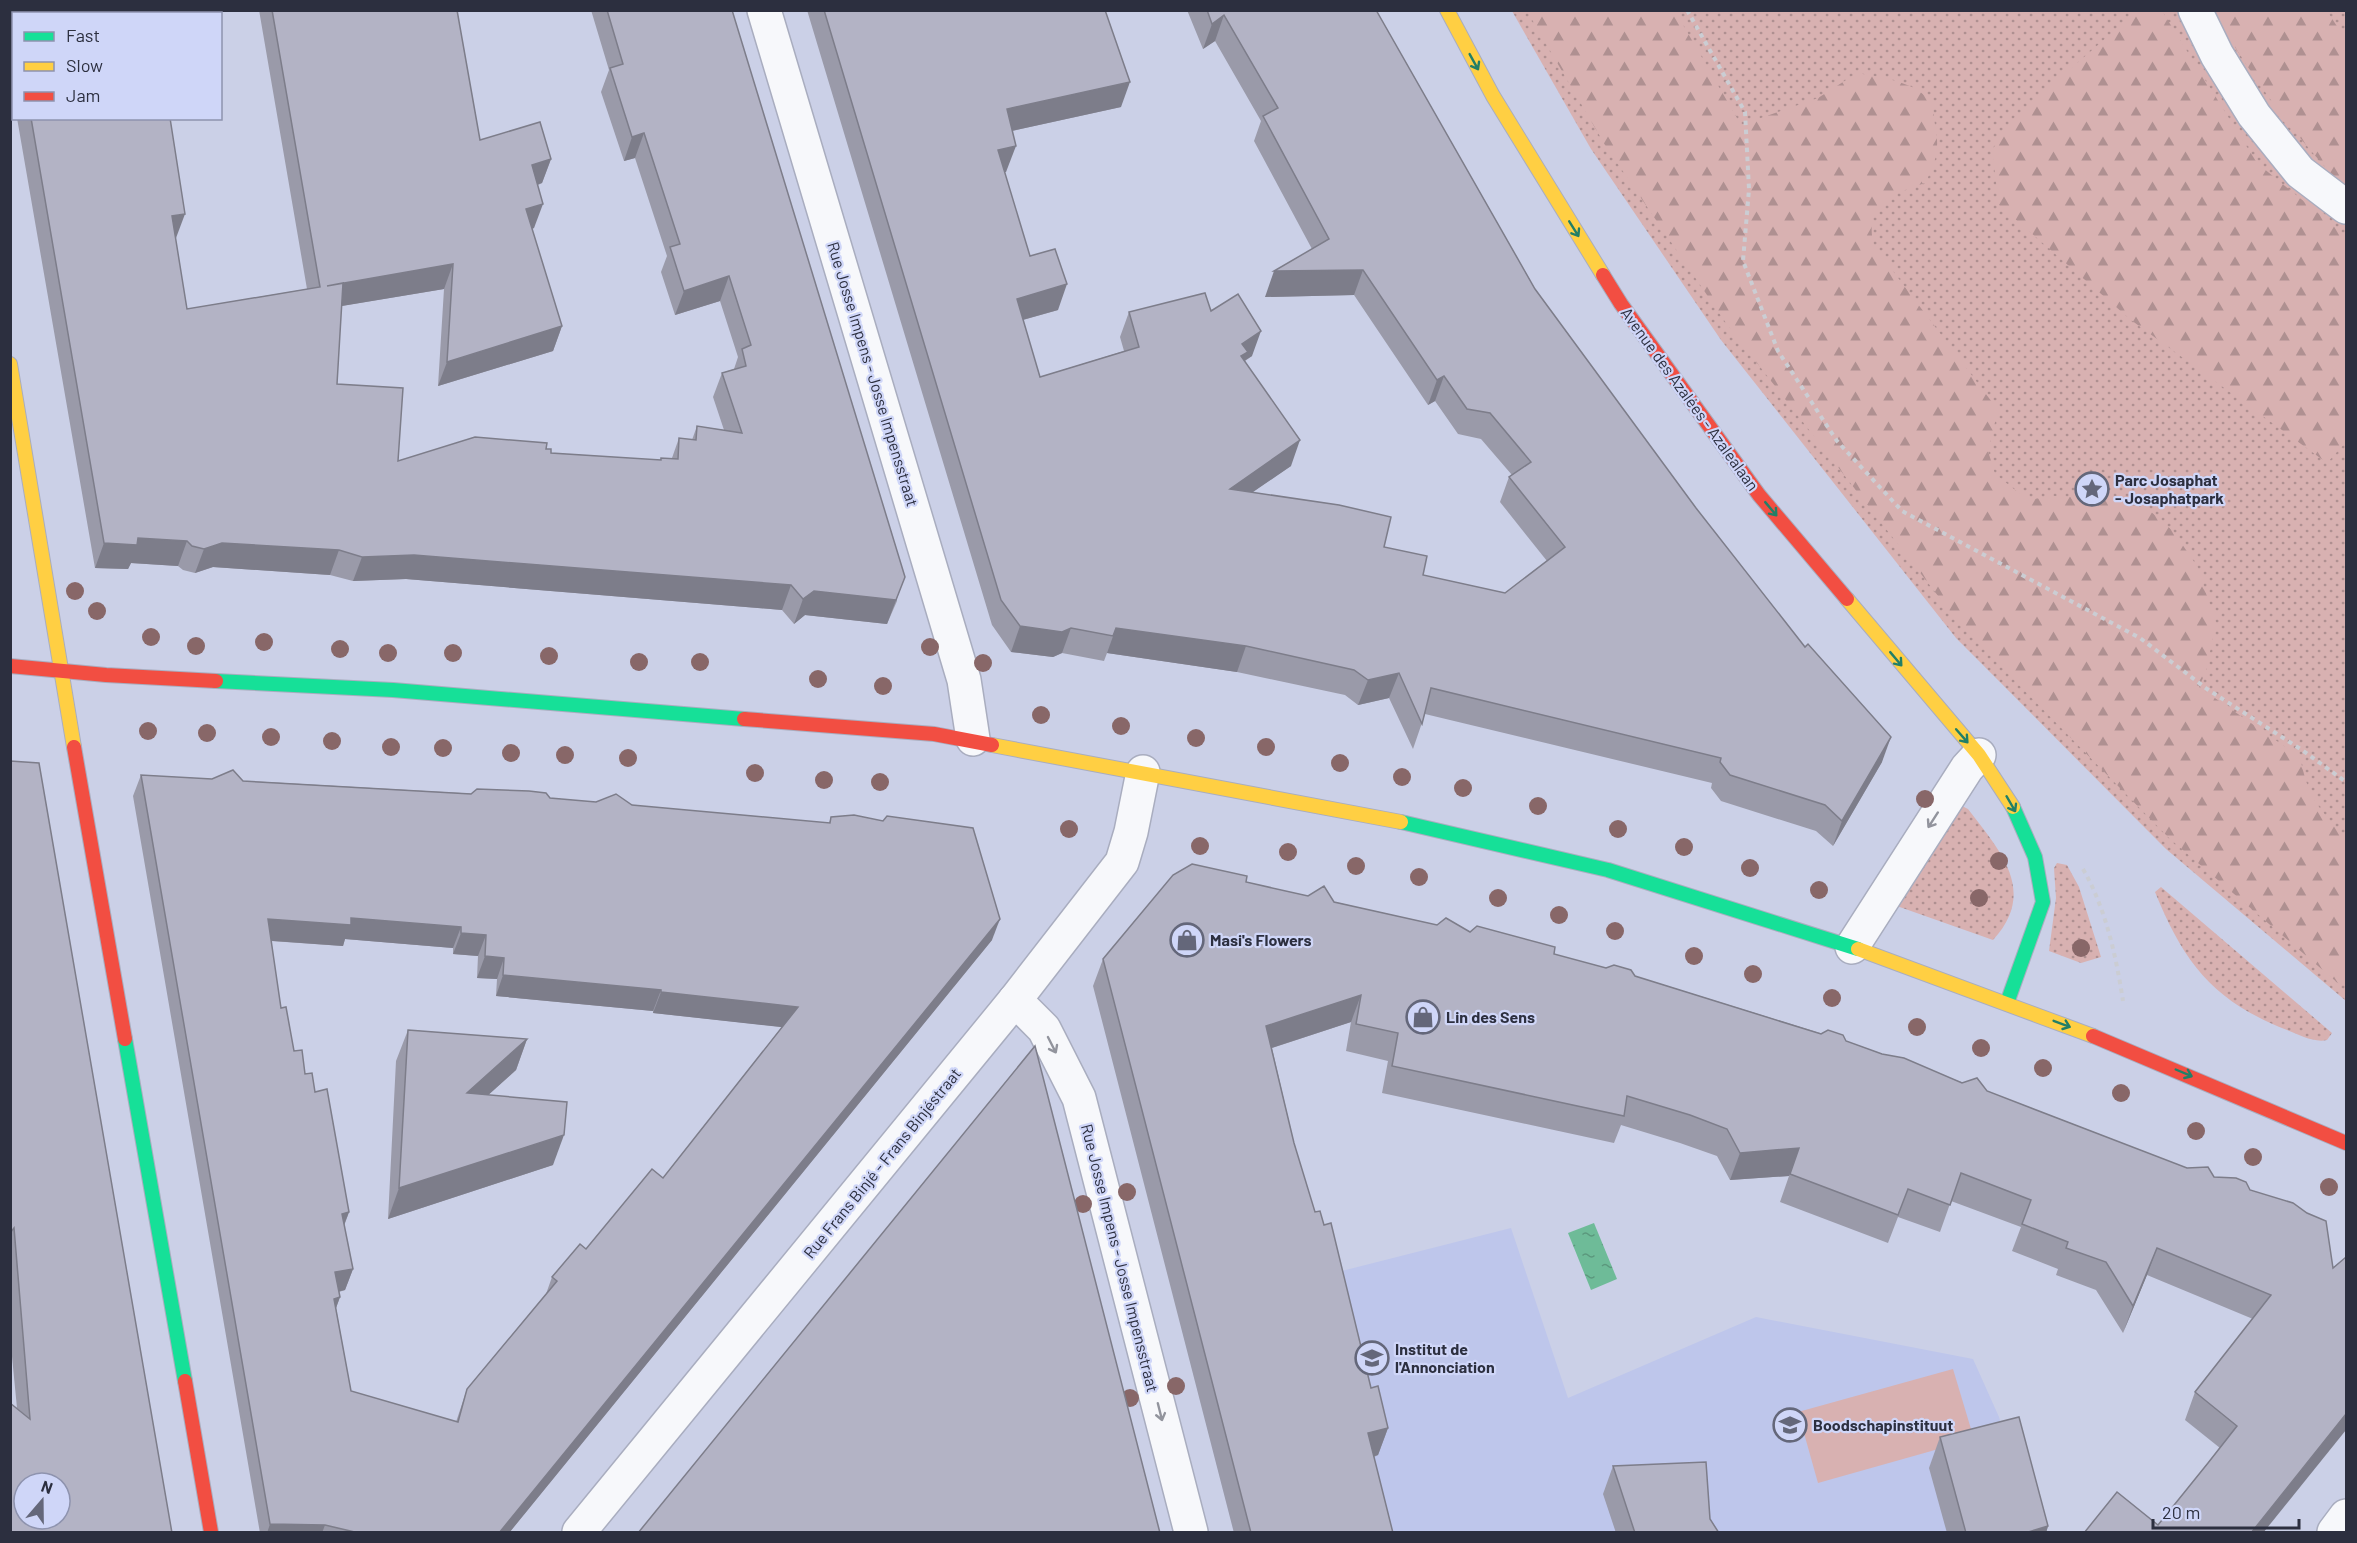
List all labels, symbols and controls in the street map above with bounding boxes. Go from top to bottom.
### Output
legend [12,12,222,120]
text: Fast [66,24,100,46]
one-way arrow [1469,53,1481,70]
text: Slow [66,54,103,76]
text: Jam [66,84,100,106]
one-way arrow [1568,221,1581,238]
street label: Rue Josse Impens - Josse Impensstraat [824,239,923,508]
street label: Avenue des Azalées - Azalealaan [1617,303,1763,494]
place label: Parc Josaphat - Josaphatpark [2115,470,2224,507]
place icon: Parc Josaphat - Josaphatpark [2074,471,2110,507]
one-way arrow [1764,501,1778,516]
one-way arrow [1889,651,1903,666]
one-way arrow [1955,728,1969,743]
one-way arrow [2005,795,2017,812]
one-way arrow [1927,811,1940,828]
shop icon: Masi's Flowers [1169,922,1205,958]
place label: Masi's Flowers [1210,930,1312,949]
shop icon: Lin des Sens [1405,999,1441,1035]
place label: Lin des Sens [1446,1007,1535,1026]
one-way arrow [2052,1019,2071,1030]
one-way arrow [1047,1035,1058,1053]
street label: Rue Frans Binjé - Frans Binjéstraat [799,1064,964,1262]
one-way arrow [2175,1068,2193,1079]
street label: Rue Josse Impens - Josse Impensstraat [1078,1122,1163,1394]
place label: Institut de l'Annonciation [1395,1339,1495,1376]
school or university icon: Institut de l'Annonciation [1354,1340,1390,1376]
one-way arrow [1154,1402,1166,1421]
school or university icon: Boodschapinstituut [1772,1407,1808,1443]
place label: Boodschapinstituut [1813,1415,1953,1434]
north arrow [12,1471,72,1531]
text: N [39,1476,56,1497]
scale bar [2153,1492,2298,1530]
text: 20 m [2162,1501,2200,1523]

